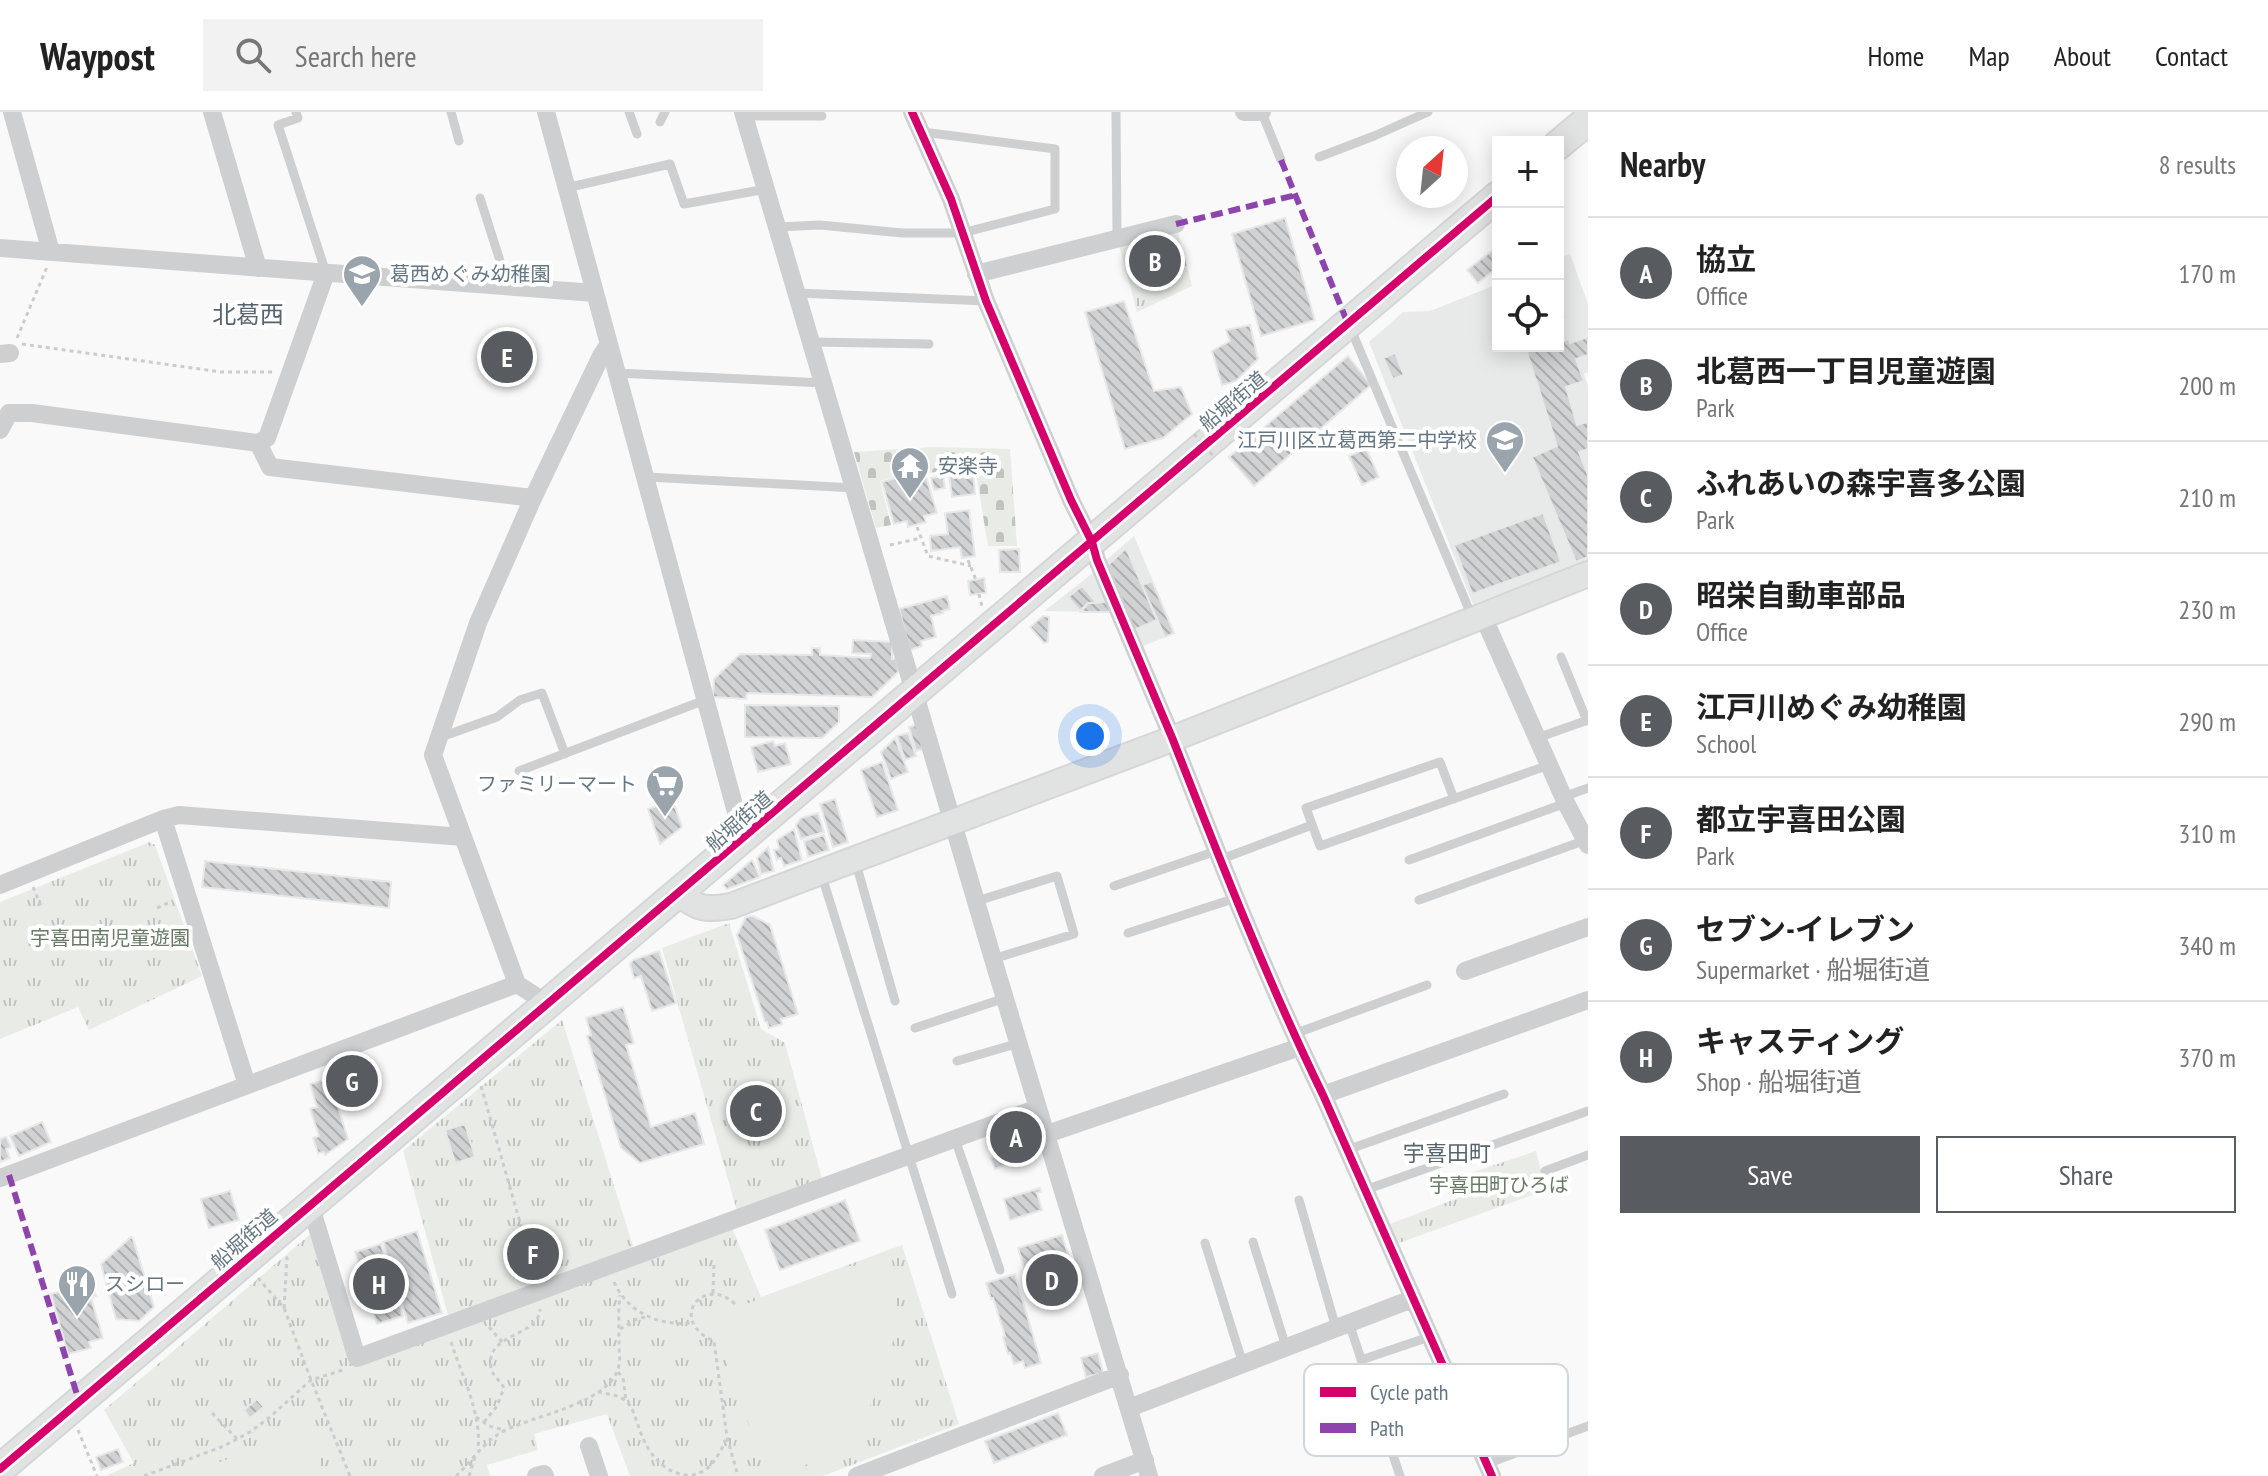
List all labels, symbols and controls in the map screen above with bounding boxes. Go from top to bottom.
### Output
search box [203,19,763,91]
text: Waypost [40,31,155,80]
icon: search [231,33,275,77]
text: Search here [295,36,417,75]
text: Home [1868,37,1924,74]
text: Map [1968,37,2010,74]
text: About [2054,37,2111,74]
text: Contact [2155,37,2228,74]
north arrow [1396,136,1468,208]
map controls [1492,136,1564,352]
button: + [1492,136,1564,208]
text: Nearby [1620,142,1705,186]
text: 8 results [2159,148,2236,181]
button: − [1492,208,1564,280]
pin: B [1129,231,1181,291]
text: 協立 [1696,239,1756,278]
school or university icon: 葛西めぐみ幼稚園 [341,253,383,308]
text: A [1639,257,1653,290]
text: 170 m [2178,257,2236,290]
place label: 葛西めぐみ幼稚園 [390,261,551,287]
text: Office [1696,279,1748,312]
button: locate [1492,280,1564,352]
district label: 北葛西 [212,299,284,330]
pin: E [481,327,533,387]
text: 北葛西一丁目児童遊園 [1696,351,1996,390]
street label: 船堀街道 [1194,365,1272,437]
text: B [1640,369,1652,402]
text: 200 m [2178,369,2236,402]
text: Park [1696,391,1735,424]
school or university icon: 江戸川区立葛西第二中学校 [1484,419,1526,474]
place label: 江戸川区立葛西第二中学校 [1237,427,1477,453]
temple icon: 安楽寺 [889,445,931,500]
place label: 安楽寺 [938,453,998,479]
text: ふれあいの森宇喜多公園 [1696,463,2026,502]
text: C [1640,481,1652,514]
text: 210 m [2178,481,2236,514]
text: Park [1696,503,1735,536]
text: 昭栄自動車部品 [1696,575,1906,614]
text: D [1639,593,1653,626]
text: 230 m [2178,593,2236,626]
text: Office [1696,615,1748,648]
text: 江戸川めぐみ幼稚園 [1696,687,1967,726]
text: E [1640,705,1652,738]
text: 290 m [2178,705,2236,738]
your location [1070,716,1110,756]
text: School [1696,727,1756,760]
supermarket icon: ファミリーマート [644,763,686,818]
place label: ファミリーマート [477,771,637,797]
street label: 船堀街道 [700,785,778,857]
text: 都立宇喜田公園 [1696,799,1906,838]
text: F [1641,817,1651,850]
text: 310 m [2178,817,2236,850]
text: Park [1696,839,1735,872]
text: セブン-イレブン [1696,909,1915,948]
park label: 宇喜田南児童遊園 [30,925,190,951]
text: G [1639,929,1653,962]
text: 340 m [2178,929,2236,962]
text: Supermarket · 船堀街道 [1696,953,1930,986]
text: キャスティング [1696,1021,1904,1060]
text: H [1639,1041,1653,1074]
text: 370 m [2178,1041,2236,1074]
pin: G [326,1051,378,1111]
text: Shop · 船堀街道 [1696,1065,1862,1098]
pin: C [730,1081,782,1141]
pin: A [990,1107,1042,1167]
button: Save [1620,1136,1920,1213]
button: Share [1936,1136,2236,1213]
district label: 宇喜田町 [1403,1139,1491,1167]
park label: 宇喜田町ひろば [1429,1172,1569,1198]
street label: 船堀街道 [205,1203,283,1275]
pin: F [507,1224,559,1284]
pin: D [1026,1250,1078,1310]
pin: H [353,1254,405,1314]
restaurant icon: スシロー [56,1263,98,1318]
place label: スシロー [105,1271,185,1297]
legend [1304,1364,1568,1456]
text: Cycle path [1370,1378,1448,1406]
text: Path [1370,1414,1404,1442]

